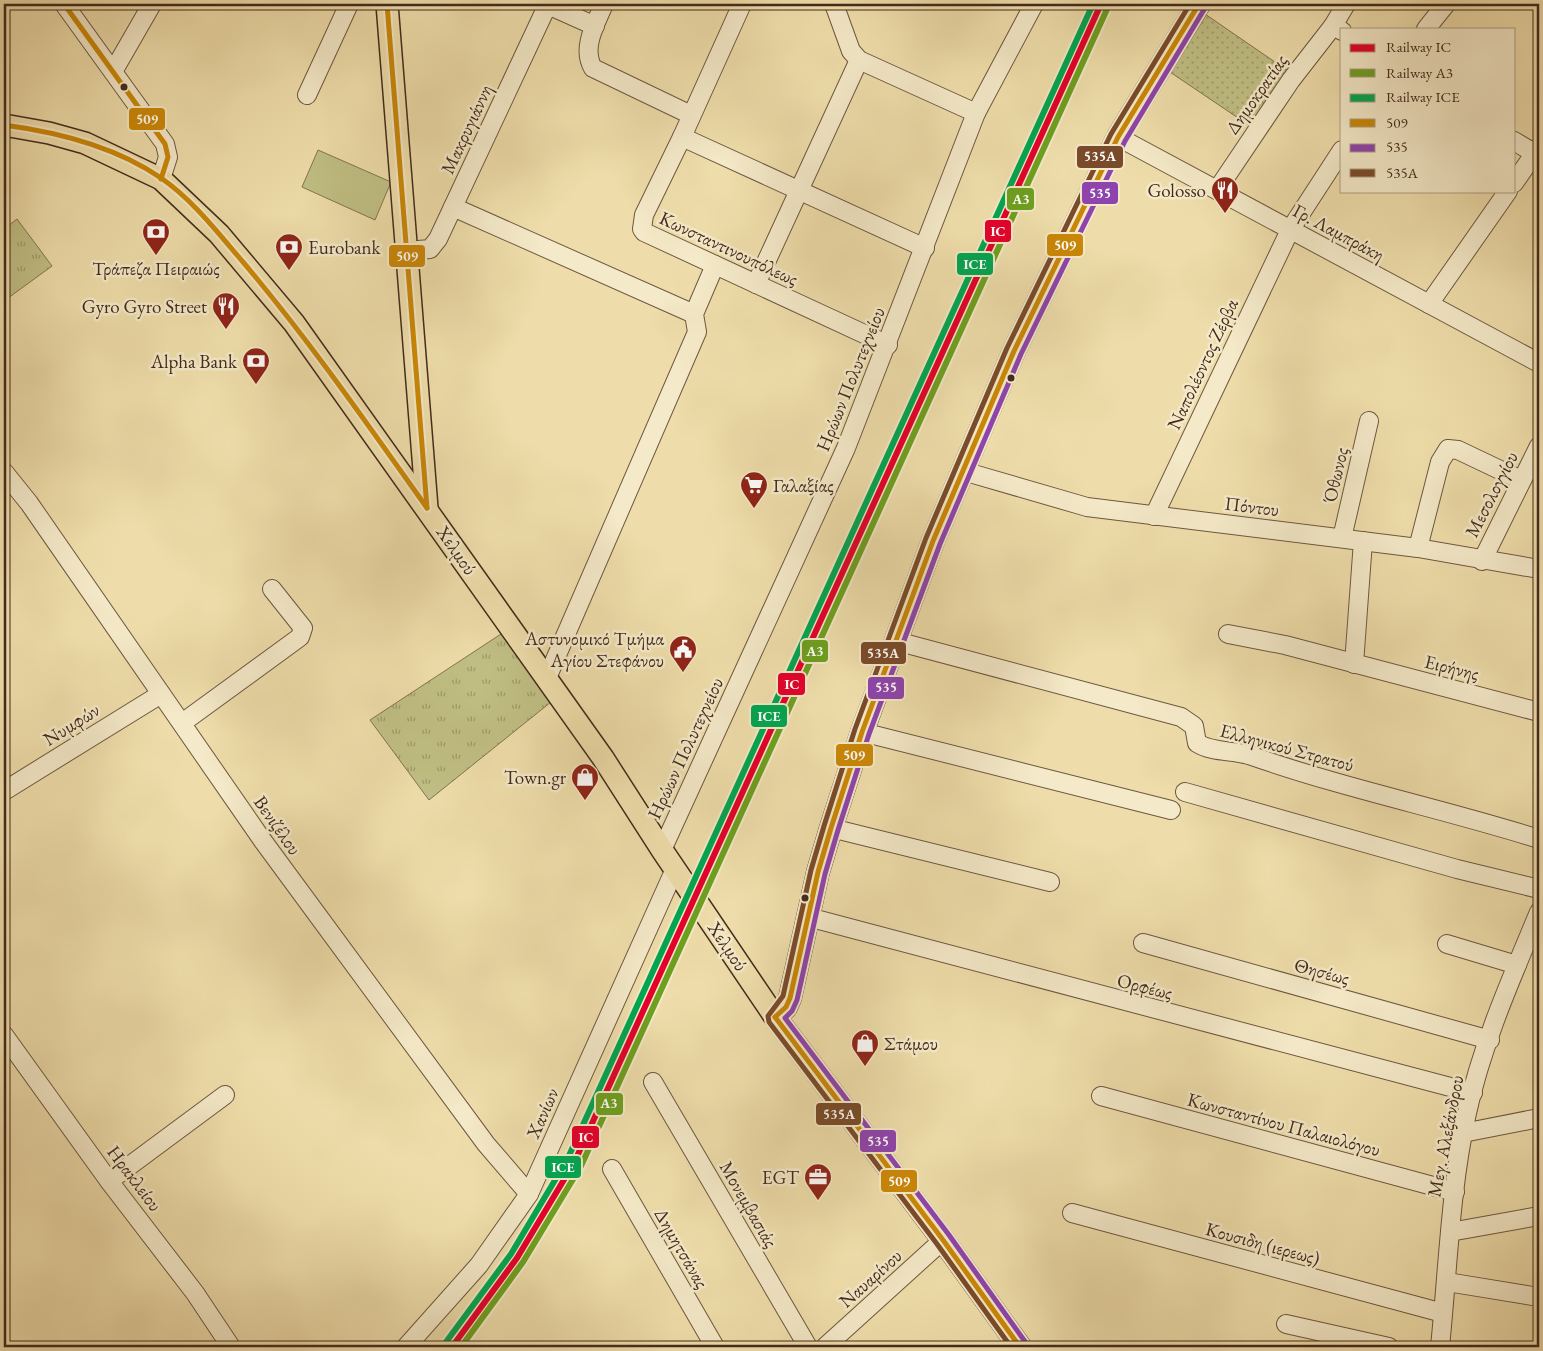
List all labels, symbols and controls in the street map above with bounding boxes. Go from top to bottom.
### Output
legend [1340,28,1516,192]
text: Railway IC [1386,37,1451,56]
street label: Δημοκρατίας [1220,49,1293,139]
text: Railway A3 [1386,63,1453,82]
street label: Μακρυγιάννη [435,80,498,178]
unlabelled marker [119,82,129,92]
text: Railway ICE [1386,87,1460,106]
line badge: 509 [128,107,166,131]
text: 509 [136,110,159,128]
text: 509 [1386,113,1408,132]
text: 535 [1386,137,1408,156]
line badge: 535A [1076,145,1124,169]
text: 535A [1084,147,1117,165]
text: 535A [1386,163,1419,182]
restaurant icon: Golosso [1210,175,1240,214]
place label: Golosso [1147,178,1206,203]
line badge: 535 [1081,181,1119,205]
text: 535 [1089,184,1111,202]
line badge: A3 [1006,187,1035,211]
text: A3 [1011,190,1030,208]
street label: Γρ. Λαμπράκη [1289,198,1389,267]
street label: Κωνσταντινουπόλεως [655,205,802,292]
bank icon: Τράπεζα Πειραιώς [141,217,171,256]
line badge: IC [984,219,1012,243]
text: IC [990,222,1006,240]
bank icon: Eurobank [274,232,304,271]
line badge: 509 [1046,233,1084,257]
place label: Eurobank [308,235,381,260]
text: 509 [1054,236,1077,254]
line badge: 509 [388,244,426,268]
text: 509 [396,247,419,265]
line badge: ICE [956,252,994,276]
text: ICE [963,255,987,273]
place label: Τράπεζα Πειραιώς [92,256,220,281]
restaurant icon: Gyro Gyro Street [211,291,241,330]
place label: Gyro Gyro Street [82,294,207,319]
street label: Ναπολέοντος Ζέρβα [1161,294,1244,434]
street label: Ηρώων Πολυτεχνείου [810,303,891,455]
bank icon: Alpha Bank [241,346,271,385]
place label: Alpha Bank [150,349,238,374]
unlabelled marker [1006,373,1016,383]
street label: Όθωνος [1317,445,1354,506]
street label: Μεσολογγίου [1459,447,1524,542]
supermarket icon: Γαλαξίας [739,470,769,509]
place label: Γαλαξίας [773,473,834,498]
street label: Πόντου [1223,491,1281,522]
street label: Χελμού [430,520,483,580]
place label: Αστυνομικό Τμήμα Αγίου Στεφάνου [524,626,664,673]
public building icon: Αστυνομικό Τμήμα Αγίου Στεφάνου [668,634,698,673]
line badge: A3 [801,639,829,663]
line badge: 535A [860,641,907,665]
text: A3 [805,642,824,660]
text: 535A [867,644,900,662]
street label: Ειρήνης [1422,649,1482,686]
line badge: IC [777,672,806,696]
street label: Ηρώων Πολυτεχνείου [642,673,729,823]
text: IC [784,675,800,693]
line badge: 535 [867,676,905,700]
text: 535 [875,678,897,696]
street label: Νυμφών [38,697,104,751]
line badge: ICE [750,704,788,728]
text: ICE [757,707,781,725]
street label: Ελληνικού Στρατού [1217,718,1357,777]
line badge: 509 [835,743,874,767]
text: 509 [843,746,866,764]
shop icon: Town.gr [570,762,600,801]
place label: Town.gr [504,765,567,790]
street label: Βενιζέλου [248,791,307,860]
unlabelled marker [800,893,810,903]
street label: Χελμού [701,916,753,976]
street label: Θησέως [1292,952,1352,991]
street label: Ορφέως [1115,968,1175,1005]
shop icon: Στάμου [850,1028,880,1067]
place label: Στάμου [884,1031,938,1056]
street label: Μεγ. Αλεξάνδρου [1421,1073,1470,1199]
street label: Χανίων [520,1084,565,1143]
street label: Κωνσταντίνου Παλαιολόγου [1185,1087,1383,1162]
line badge: A3 [595,1092,624,1116]
text: A3 [599,1094,618,1112]
line badge: 535A [815,1102,862,1126]
text: 535A [823,1105,856,1123]
line badge: IC [571,1125,600,1149]
text: IC [578,1128,594,1146]
line badge: 535 [859,1129,897,1153]
text: 535 [867,1132,889,1150]
street label: Ηρακλείου [102,1140,168,1216]
line badge: ICE [544,1155,582,1179]
street label: Μονεμβασιάς [714,1156,783,1252]
text: ICE [551,1158,575,1176]
office icon: EGT [803,1162,833,1201]
place label: EGT [762,1165,799,1190]
line badge: 509 [880,1169,918,1193]
text: 509 [888,1172,911,1190]
street label: Δημητσάνας [649,1204,715,1293]
street label: Κουσιδη (ιερεως) [1203,1216,1323,1271]
street label: Ναυαρίνου [833,1243,907,1313]

